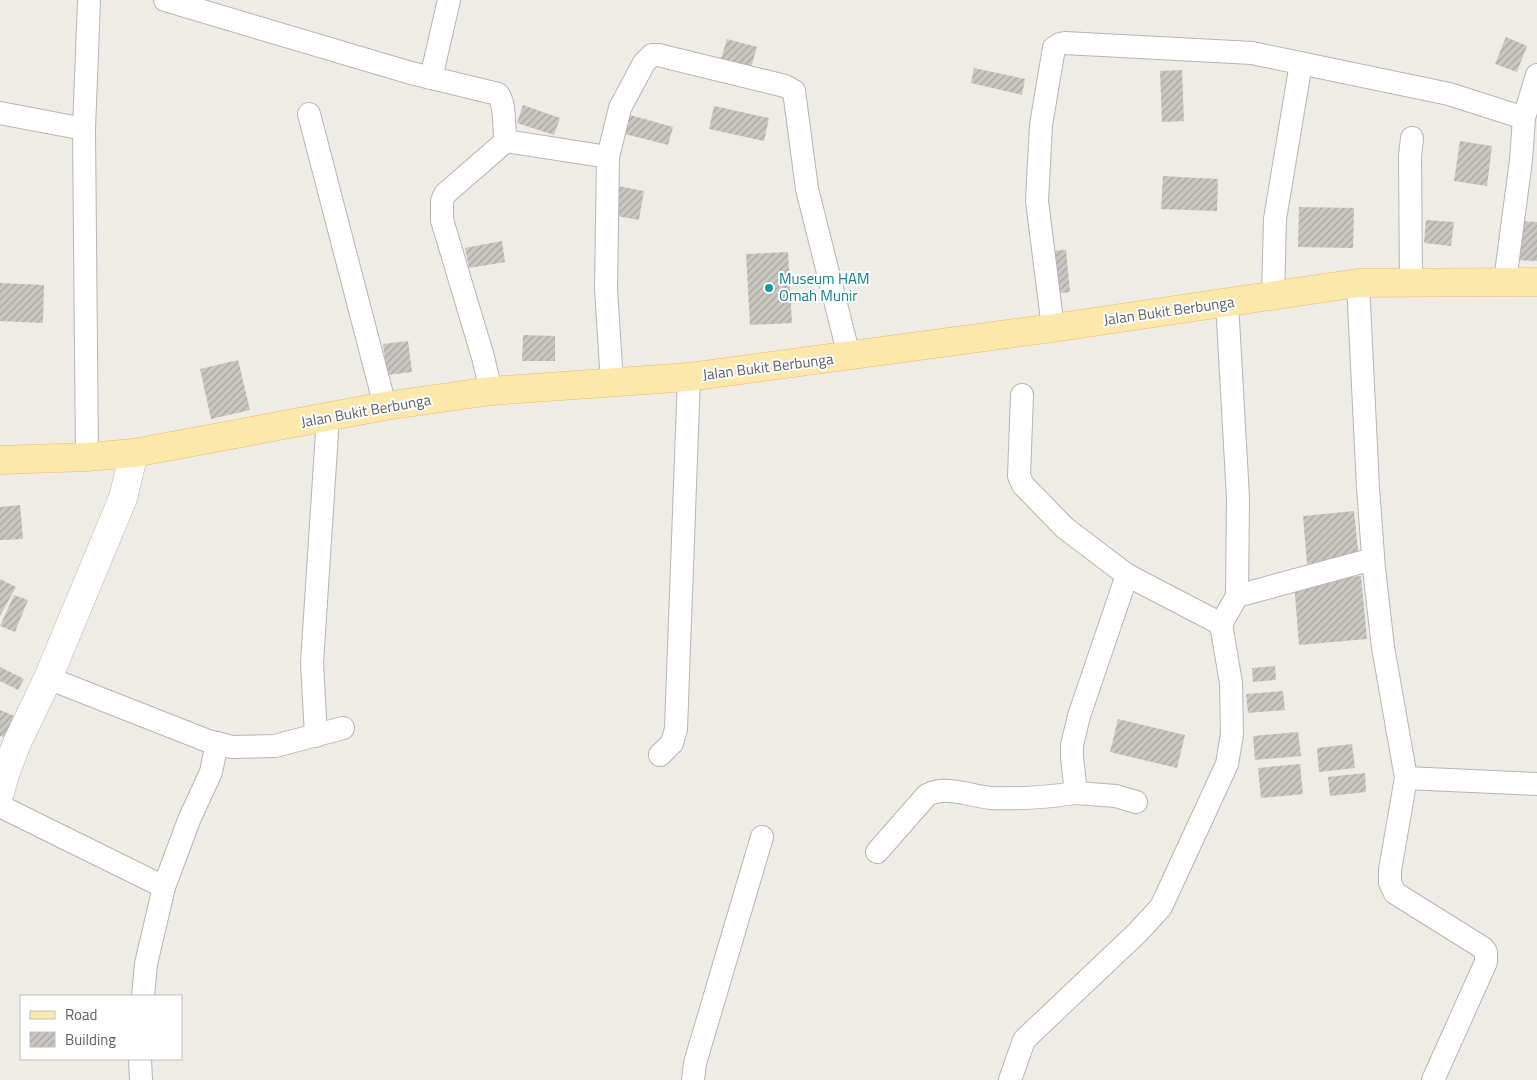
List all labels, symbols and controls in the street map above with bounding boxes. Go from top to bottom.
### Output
place label: Museum HAM Omah Munir [779,267,870,307]
marker: Museum HAM Omah Munir [763,282,775,294]
street label: Jalan Bukit Berbunga [1102,290,1236,331]
street label: Jalan Bukit Berbunga [701,347,835,386]
street label: Jalan Bukit Berbunga [299,388,433,433]
legend [20,995,182,1060]
text: Road [65,1003,97,1026]
text: Building [65,1028,116,1051]

